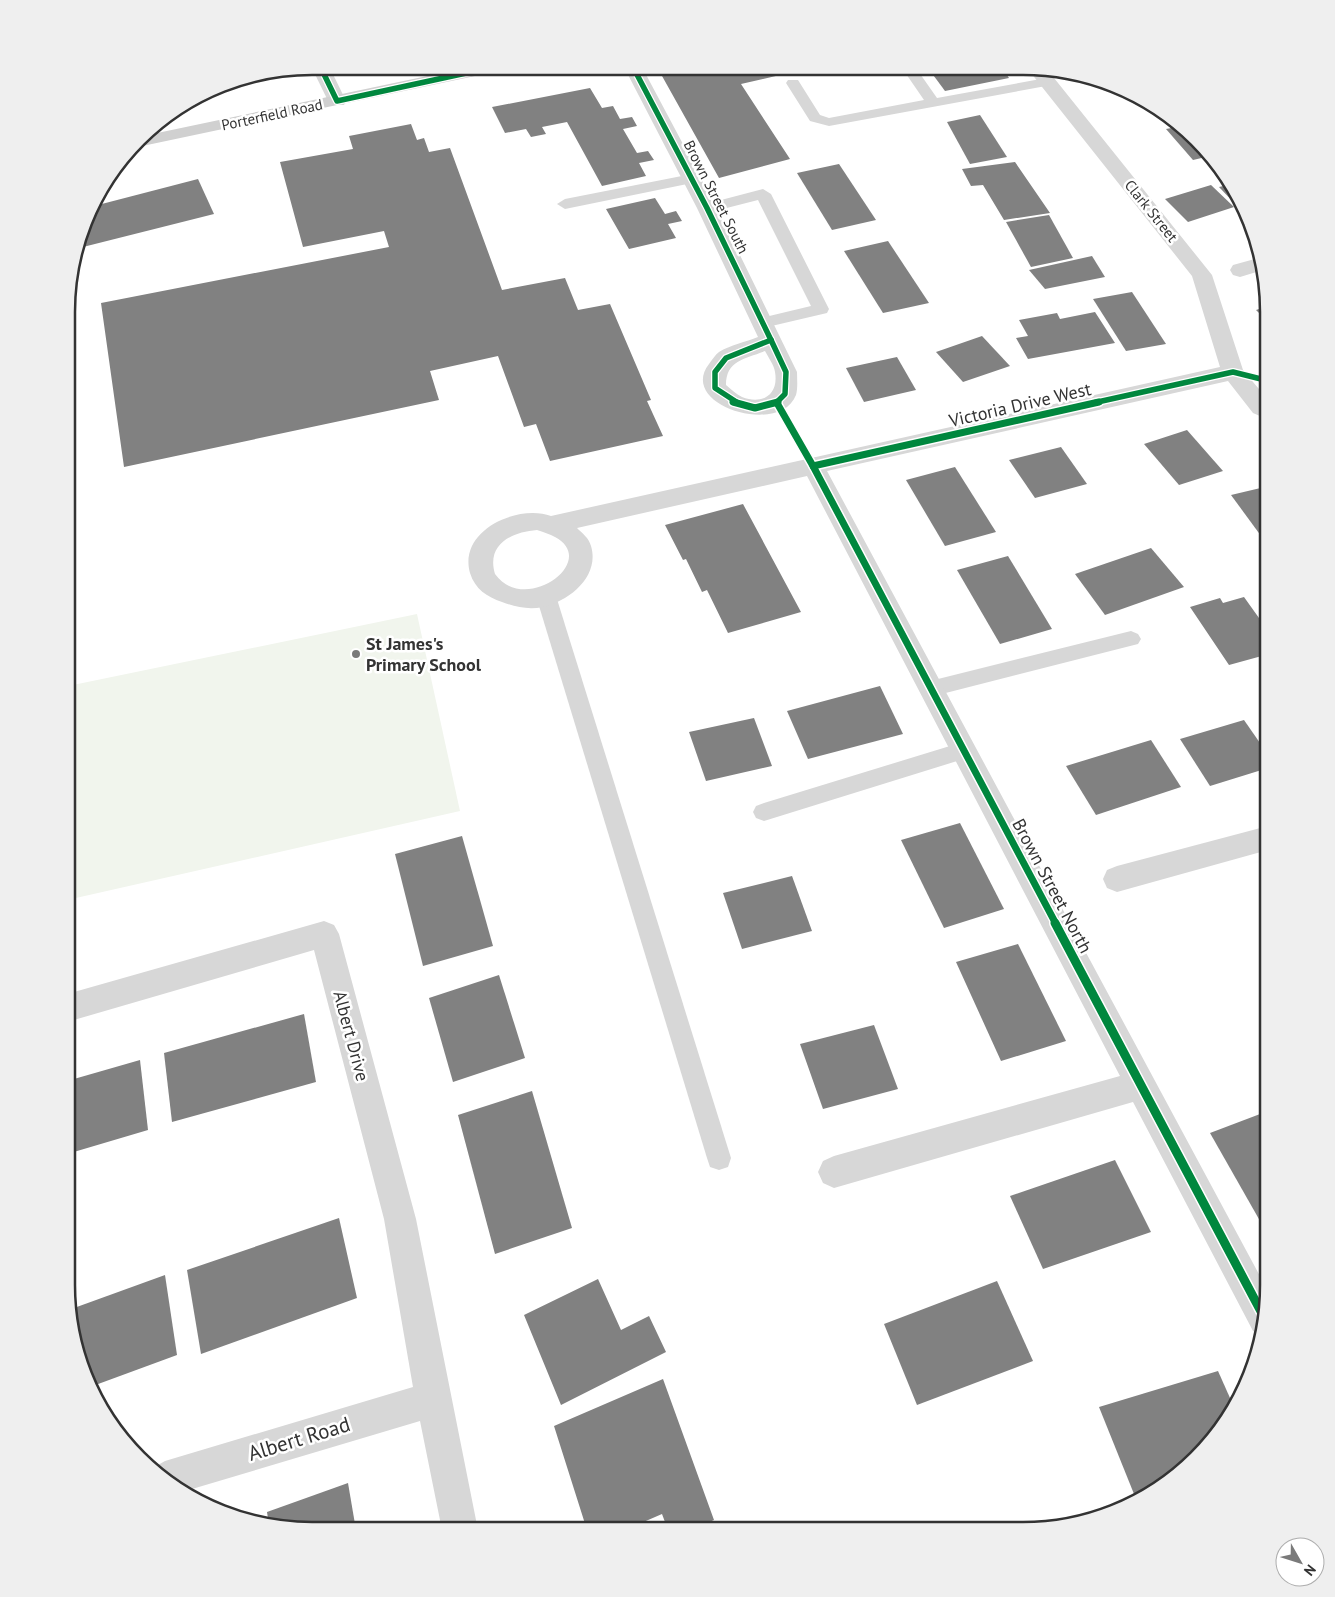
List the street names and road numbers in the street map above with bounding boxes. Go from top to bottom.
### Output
street label: Porterfield Road [220,95,324,135]
street label: Brown Street South [680,137,753,257]
street label: Clark Street [1121,176,1182,246]
street label: Victoria Drive West [946,377,1093,432]
street label: Brown Street North [1007,815,1098,957]
street label: Albert Drive [328,988,375,1084]
street label: Albert Road [245,1410,353,1467]

